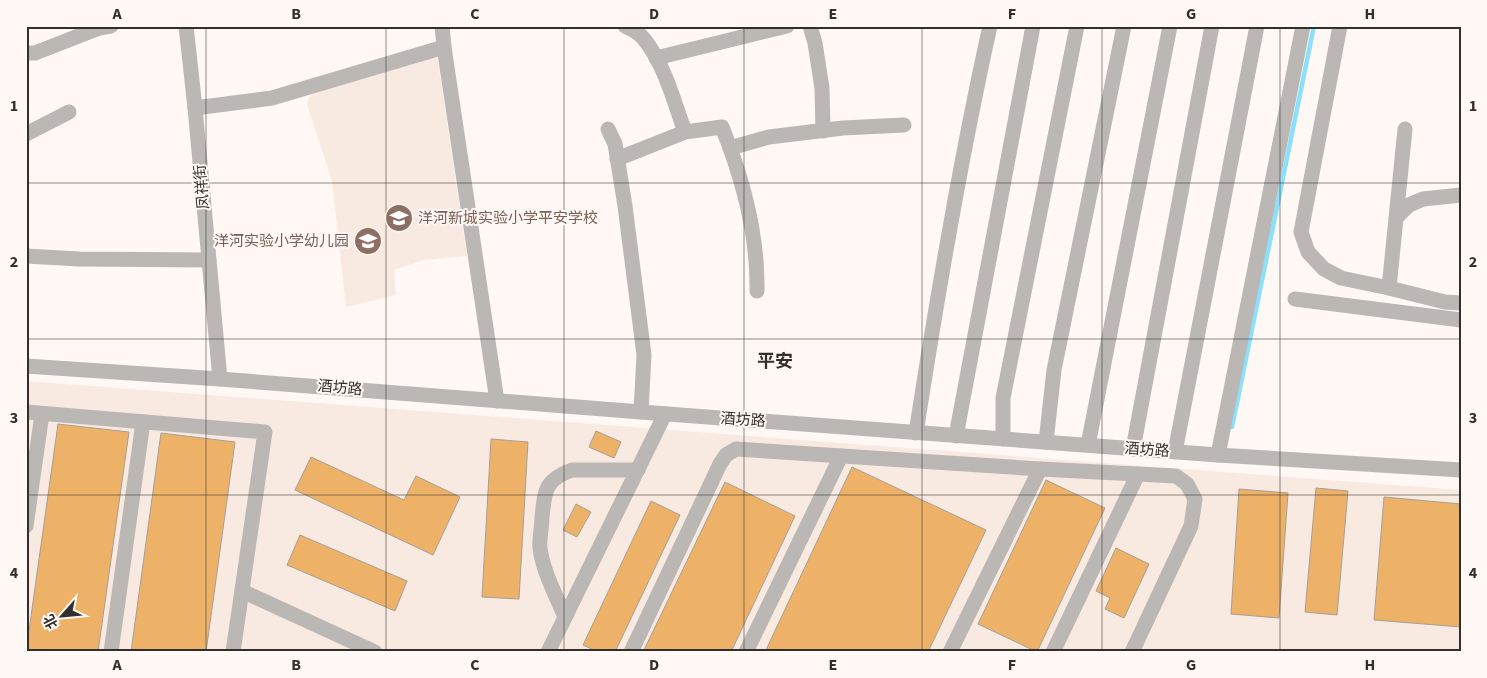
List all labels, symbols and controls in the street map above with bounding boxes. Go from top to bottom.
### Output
text: A [111,3,122,25]
text: B [291,3,301,25]
text: C [470,3,480,25]
text: D [649,3,659,25]
text: E [829,3,837,25]
text: F [1008,3,1016,25]
text: G [1186,3,1196,25]
text: H [1365,3,1375,25]
text: 1 [10,95,18,117]
text: 1 [1469,95,1477,117]
street label: 凤祥街 [190,164,214,210]
school or university icon: 洋河新城实验小学平安学校 [384,203,414,233]
place label: 洋河新城实验小学平安学校 [418,208,598,229]
school or university icon: 洋河实验小学幼儿园 [353,226,383,256]
place label: 洋河实验小学幼儿园 [214,231,349,252]
text: 2 [10,251,18,273]
text: 2 [1469,251,1477,273]
district label: 平安 [757,349,793,374]
street label: 酒坊路 [317,376,363,400]
text: 3 [10,407,18,429]
text: 3 [1469,407,1477,429]
street label: 酒坊路 [720,408,766,432]
street label: 酒坊路 [1124,438,1170,462]
text: 4 [10,562,19,584]
text: 4 [1469,562,1478,584]
north arrow [38,590,88,640]
text: 北 [39,611,63,632]
text: A [111,654,122,676]
text: B [291,654,301,676]
text: C [470,654,480,676]
text: D [649,654,659,676]
text: E [829,654,837,676]
text: F [1008,654,1016,676]
text: G [1186,654,1196,676]
text: H [1365,654,1375,676]

